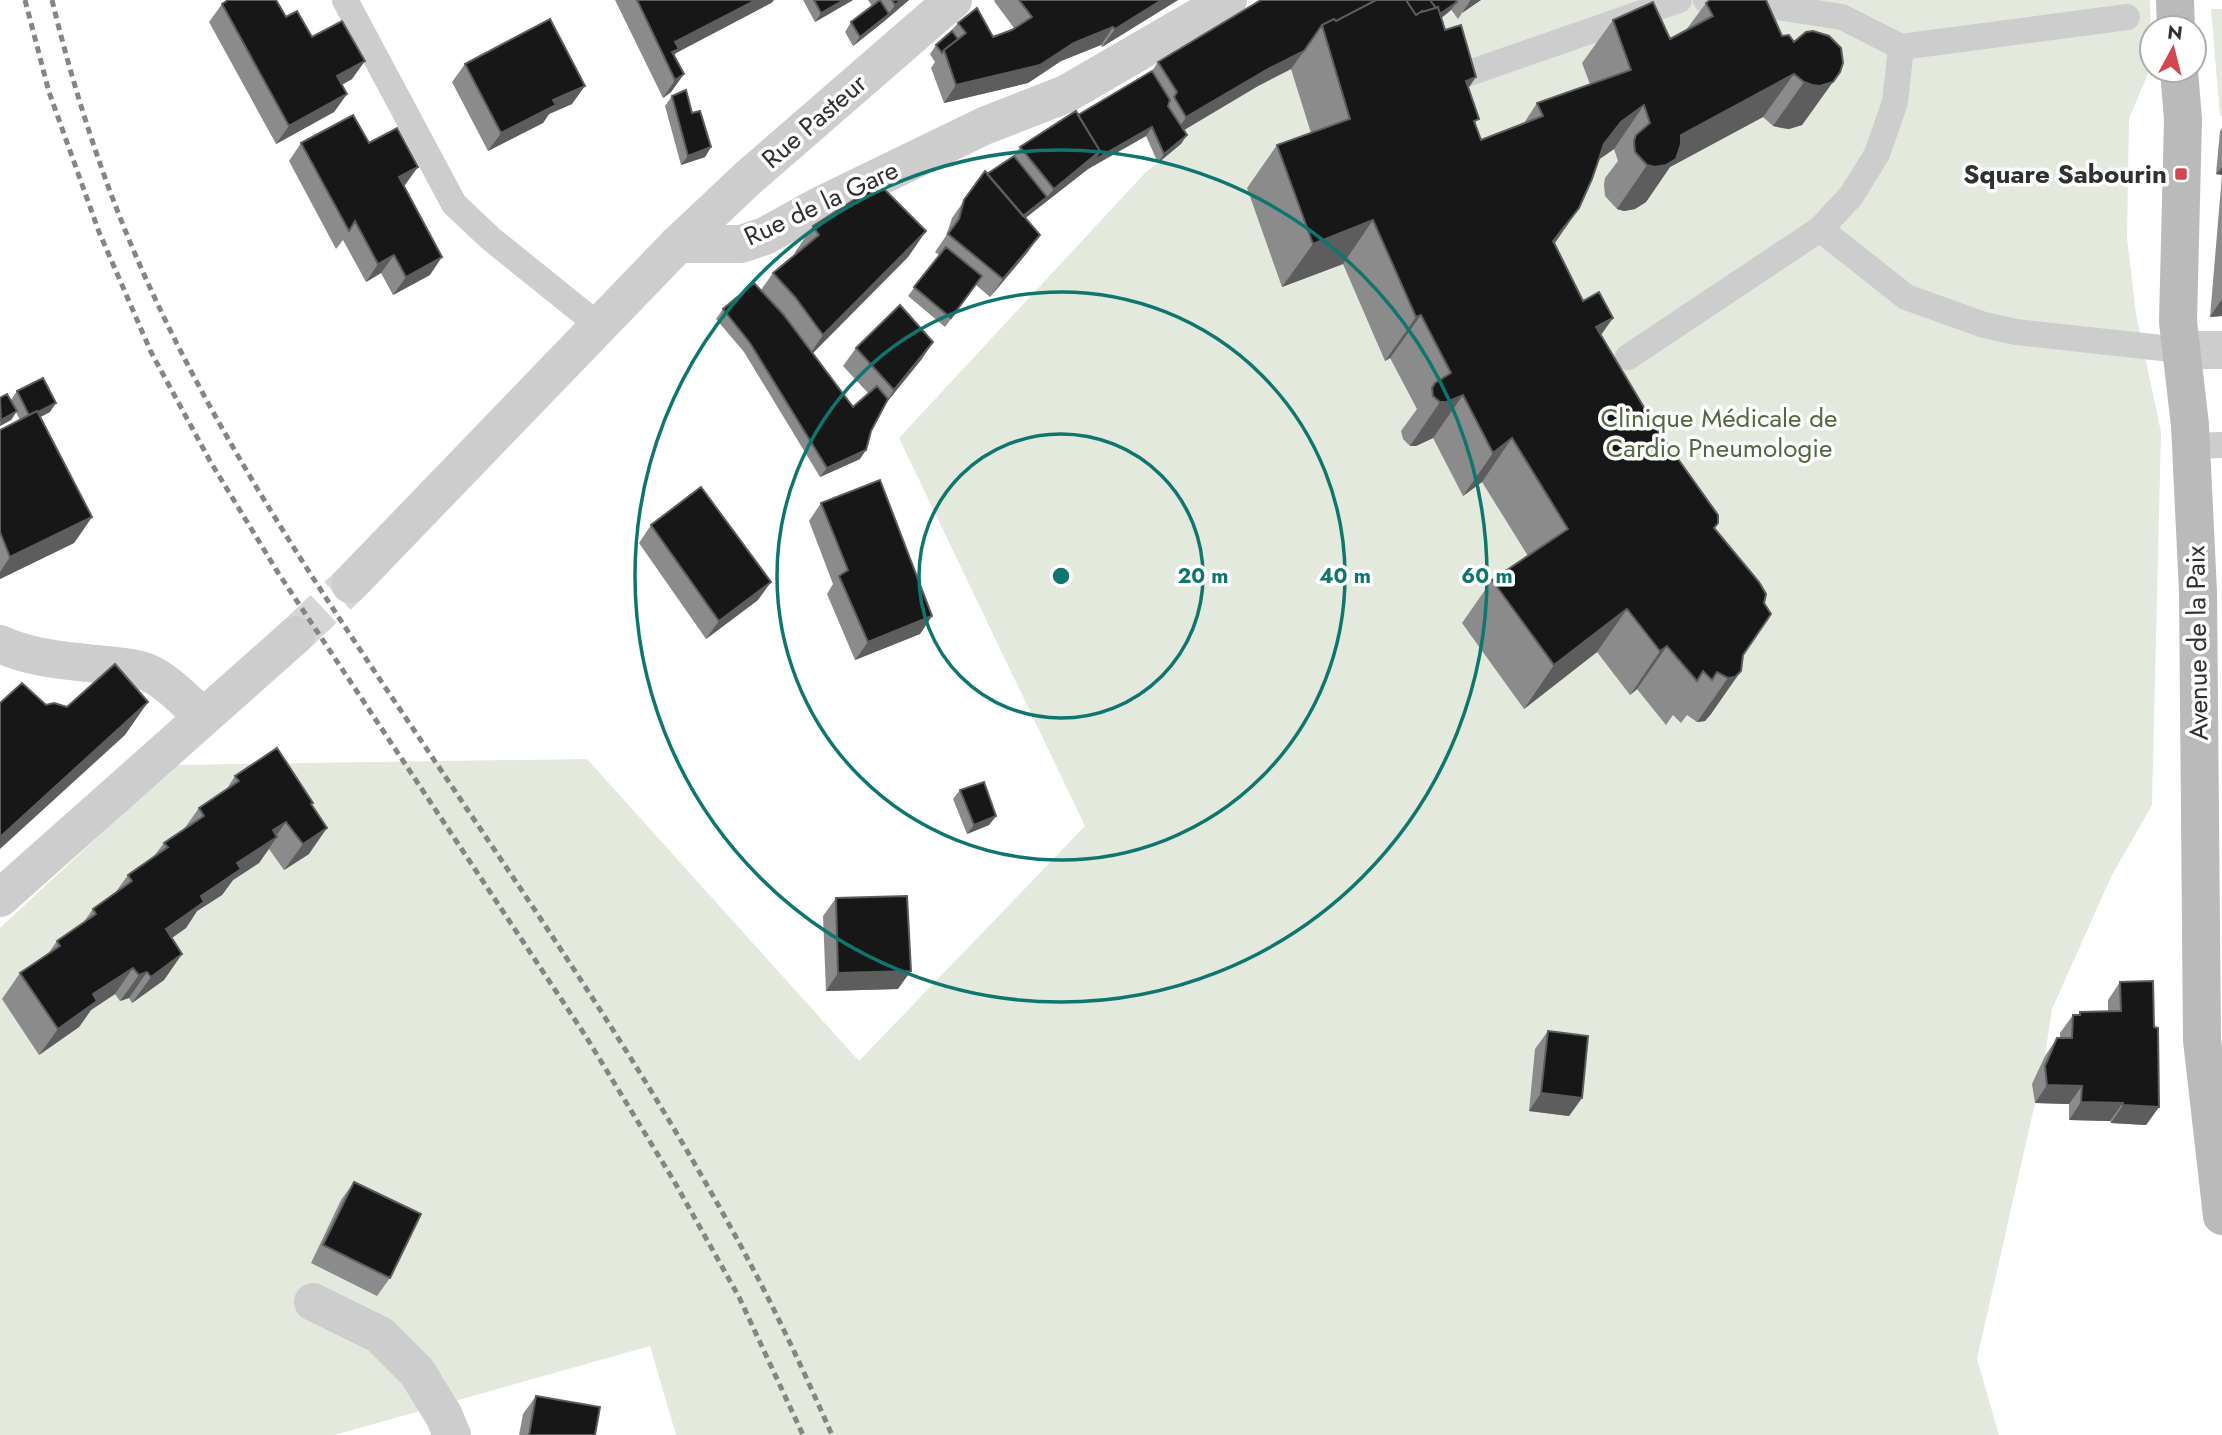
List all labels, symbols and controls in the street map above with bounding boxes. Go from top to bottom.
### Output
north arrow [2138,14,2208,84]
text: N [2166,18,2184,47]
street label: Rue Pasteur [753,65,875,177]
street label: Rue de la Gare [738,151,904,255]
place label: Square Sabourin [1963,155,2167,193]
marker: Square Sabourin [2173,166,2189,182]
park label: Clinique Médicale de Cardio Pneumologie [1601,399,1837,467]
street label: Avenue de la Paix [2176,545,2218,741]
text: 20 m [1177,561,1229,591]
text: 40 m [1319,561,1371,591]
text: 60 m [1461,561,1513,591]
centre of rings [1049,564,1073,588]

